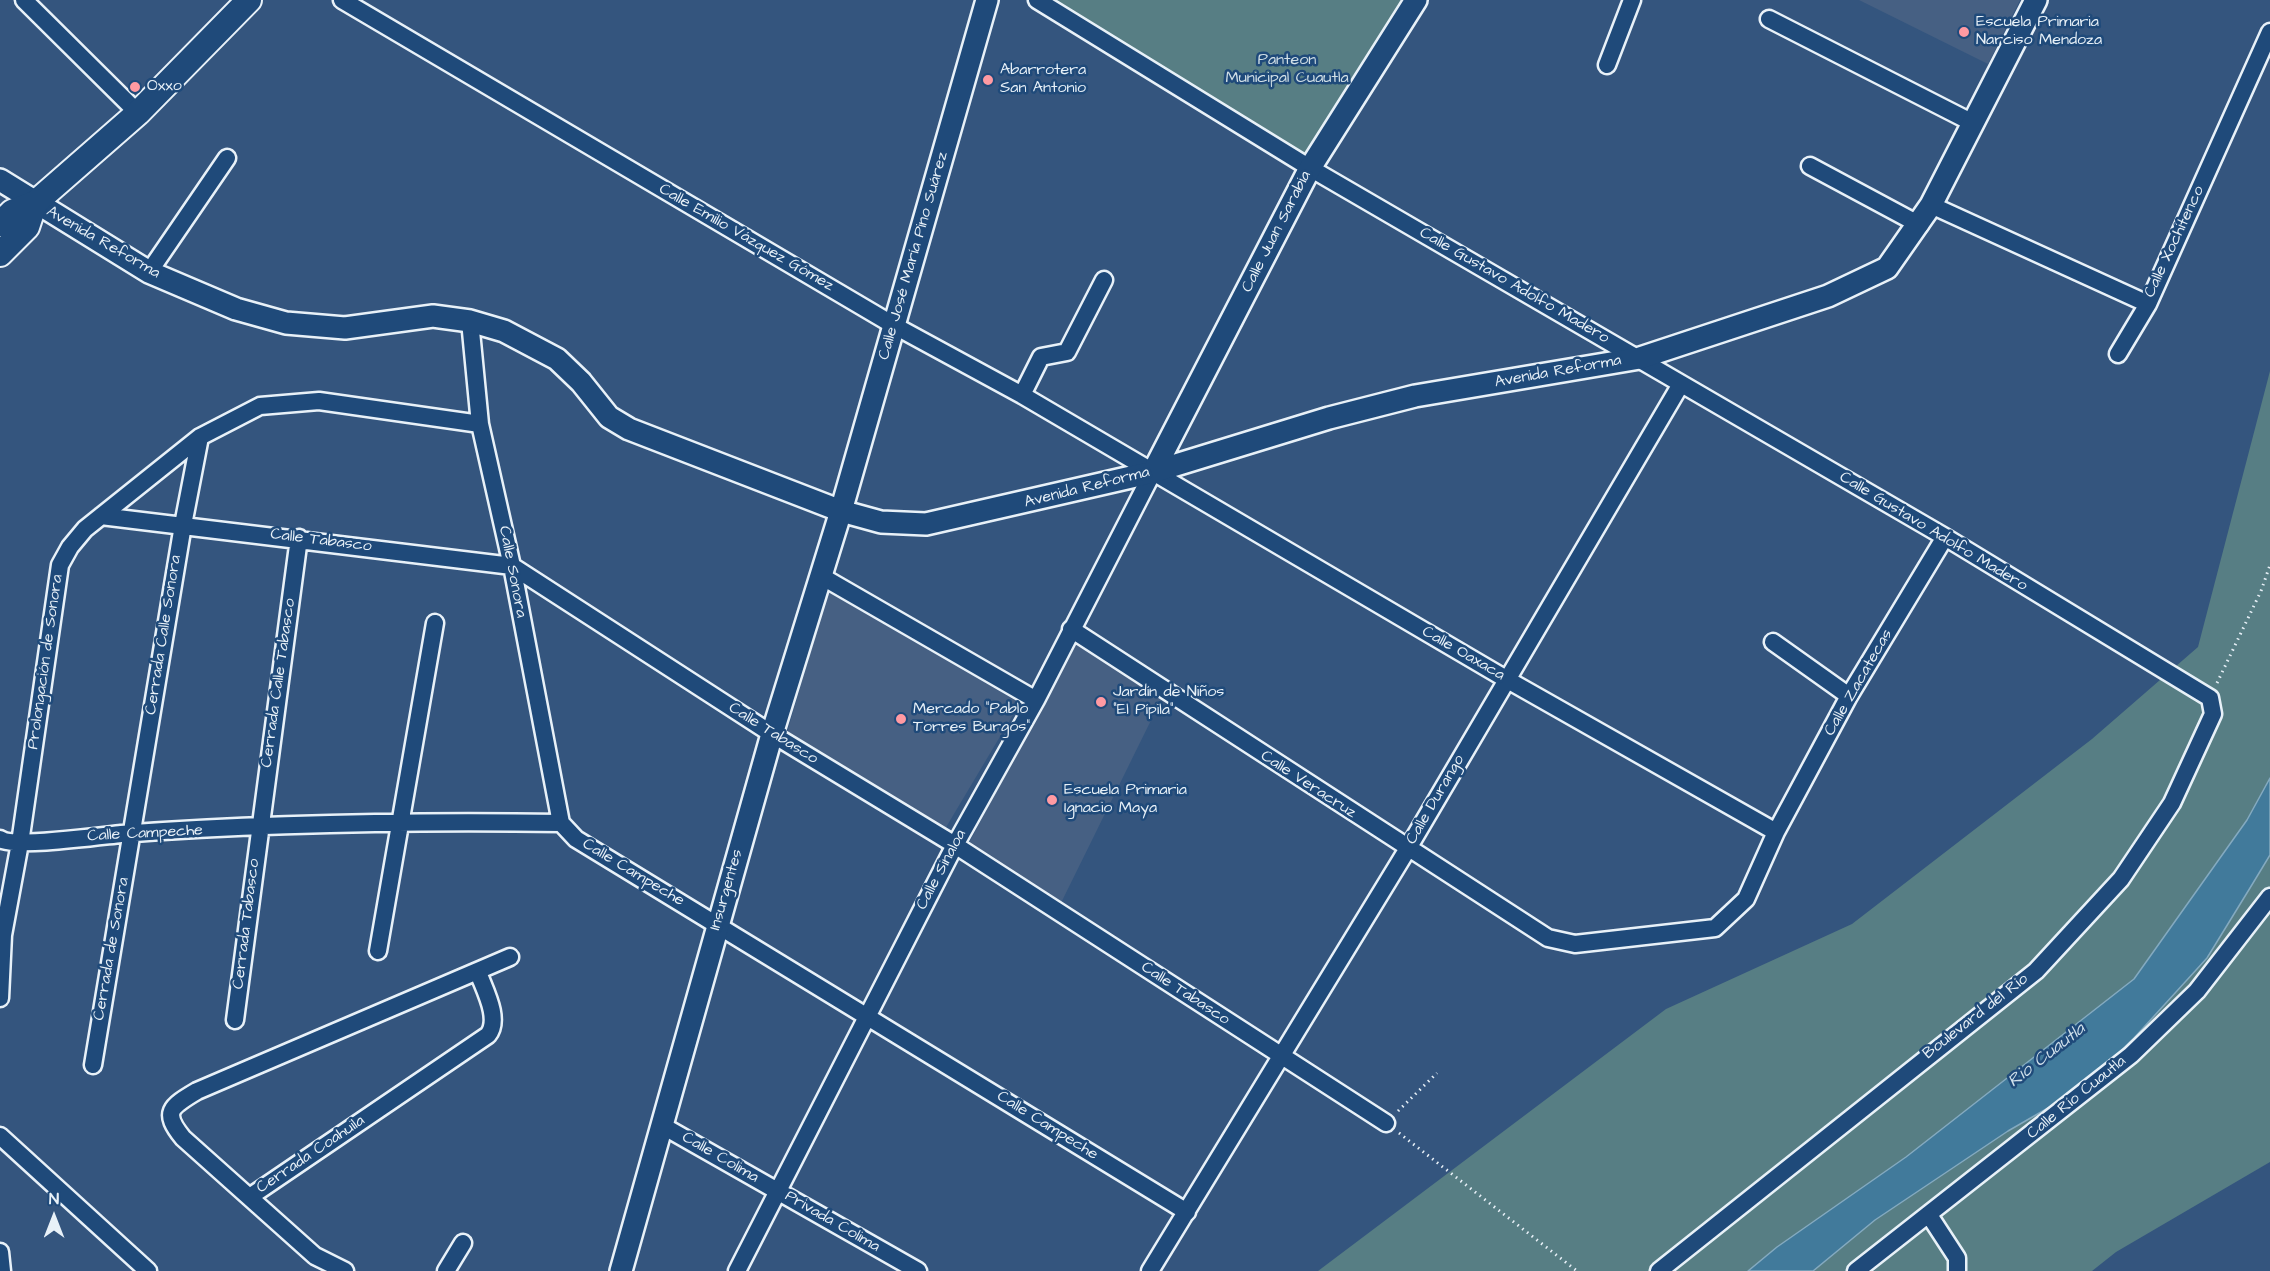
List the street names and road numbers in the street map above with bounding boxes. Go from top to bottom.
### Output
street label: Calle José María Pino Suárez [875,150,953,362]
street label: Calle Juan Sarabia [1238,168,1316,296]
street label: Calle Emilio Vázquez Gómez [655,180,837,296]
street label: Calle Xochitenco [2141,183,2209,301]
street label: Avenida Reforma [43,203,163,283]
street label: Calle Gustavo Adolfo Madero [1416,224,1612,348]
street label: Avenida Reforma [1493,351,1623,393]
street label: Avenida Reforma [1022,463,1152,513]
street label: Calle Gustavo Adolfo Madero [1835,468,2031,596]
street label: Calle Tabasco [269,525,373,557]
street label: Calle Sonora [494,525,530,619]
street label: Cerrada Calle Sonora [142,554,186,716]
street label: Prolongación de Sonora [24,573,68,751]
street label: Cerrada Calle Tabasco [258,597,300,769]
street label: Calle Oaxaca [1418,623,1508,685]
street label: Calle Zacatecas [1821,626,1897,740]
street label: Calle Tabasco [725,699,821,769]
street label: Calle Veracruz [1257,747,1359,823]
street label: Calle Durango [1403,752,1469,848]
street label: Calle Campeche [87,821,203,847]
street label: Calle Sinaloa [913,827,971,913]
street label: Calle Campeche [578,835,688,911]
street label: Insurgentes [706,847,748,933]
street label: Cerrada Tabasco [229,858,265,990]
street label: Cerrada de Sonora [90,876,134,1022]
street label: Calle Tabasco [1137,958,1233,1030]
street label: Boulevard del Río [1920,970,2032,1064]
street label: Calle Río Cuautla [2024,1052,2130,1144]
street label: Calle Campeche [993,1087,1101,1165]
street label: Cerrada Coahuila [253,1112,369,1198]
street label: Calle Colima [678,1128,762,1188]
street label: Privada Colima [781,1187,883,1257]

